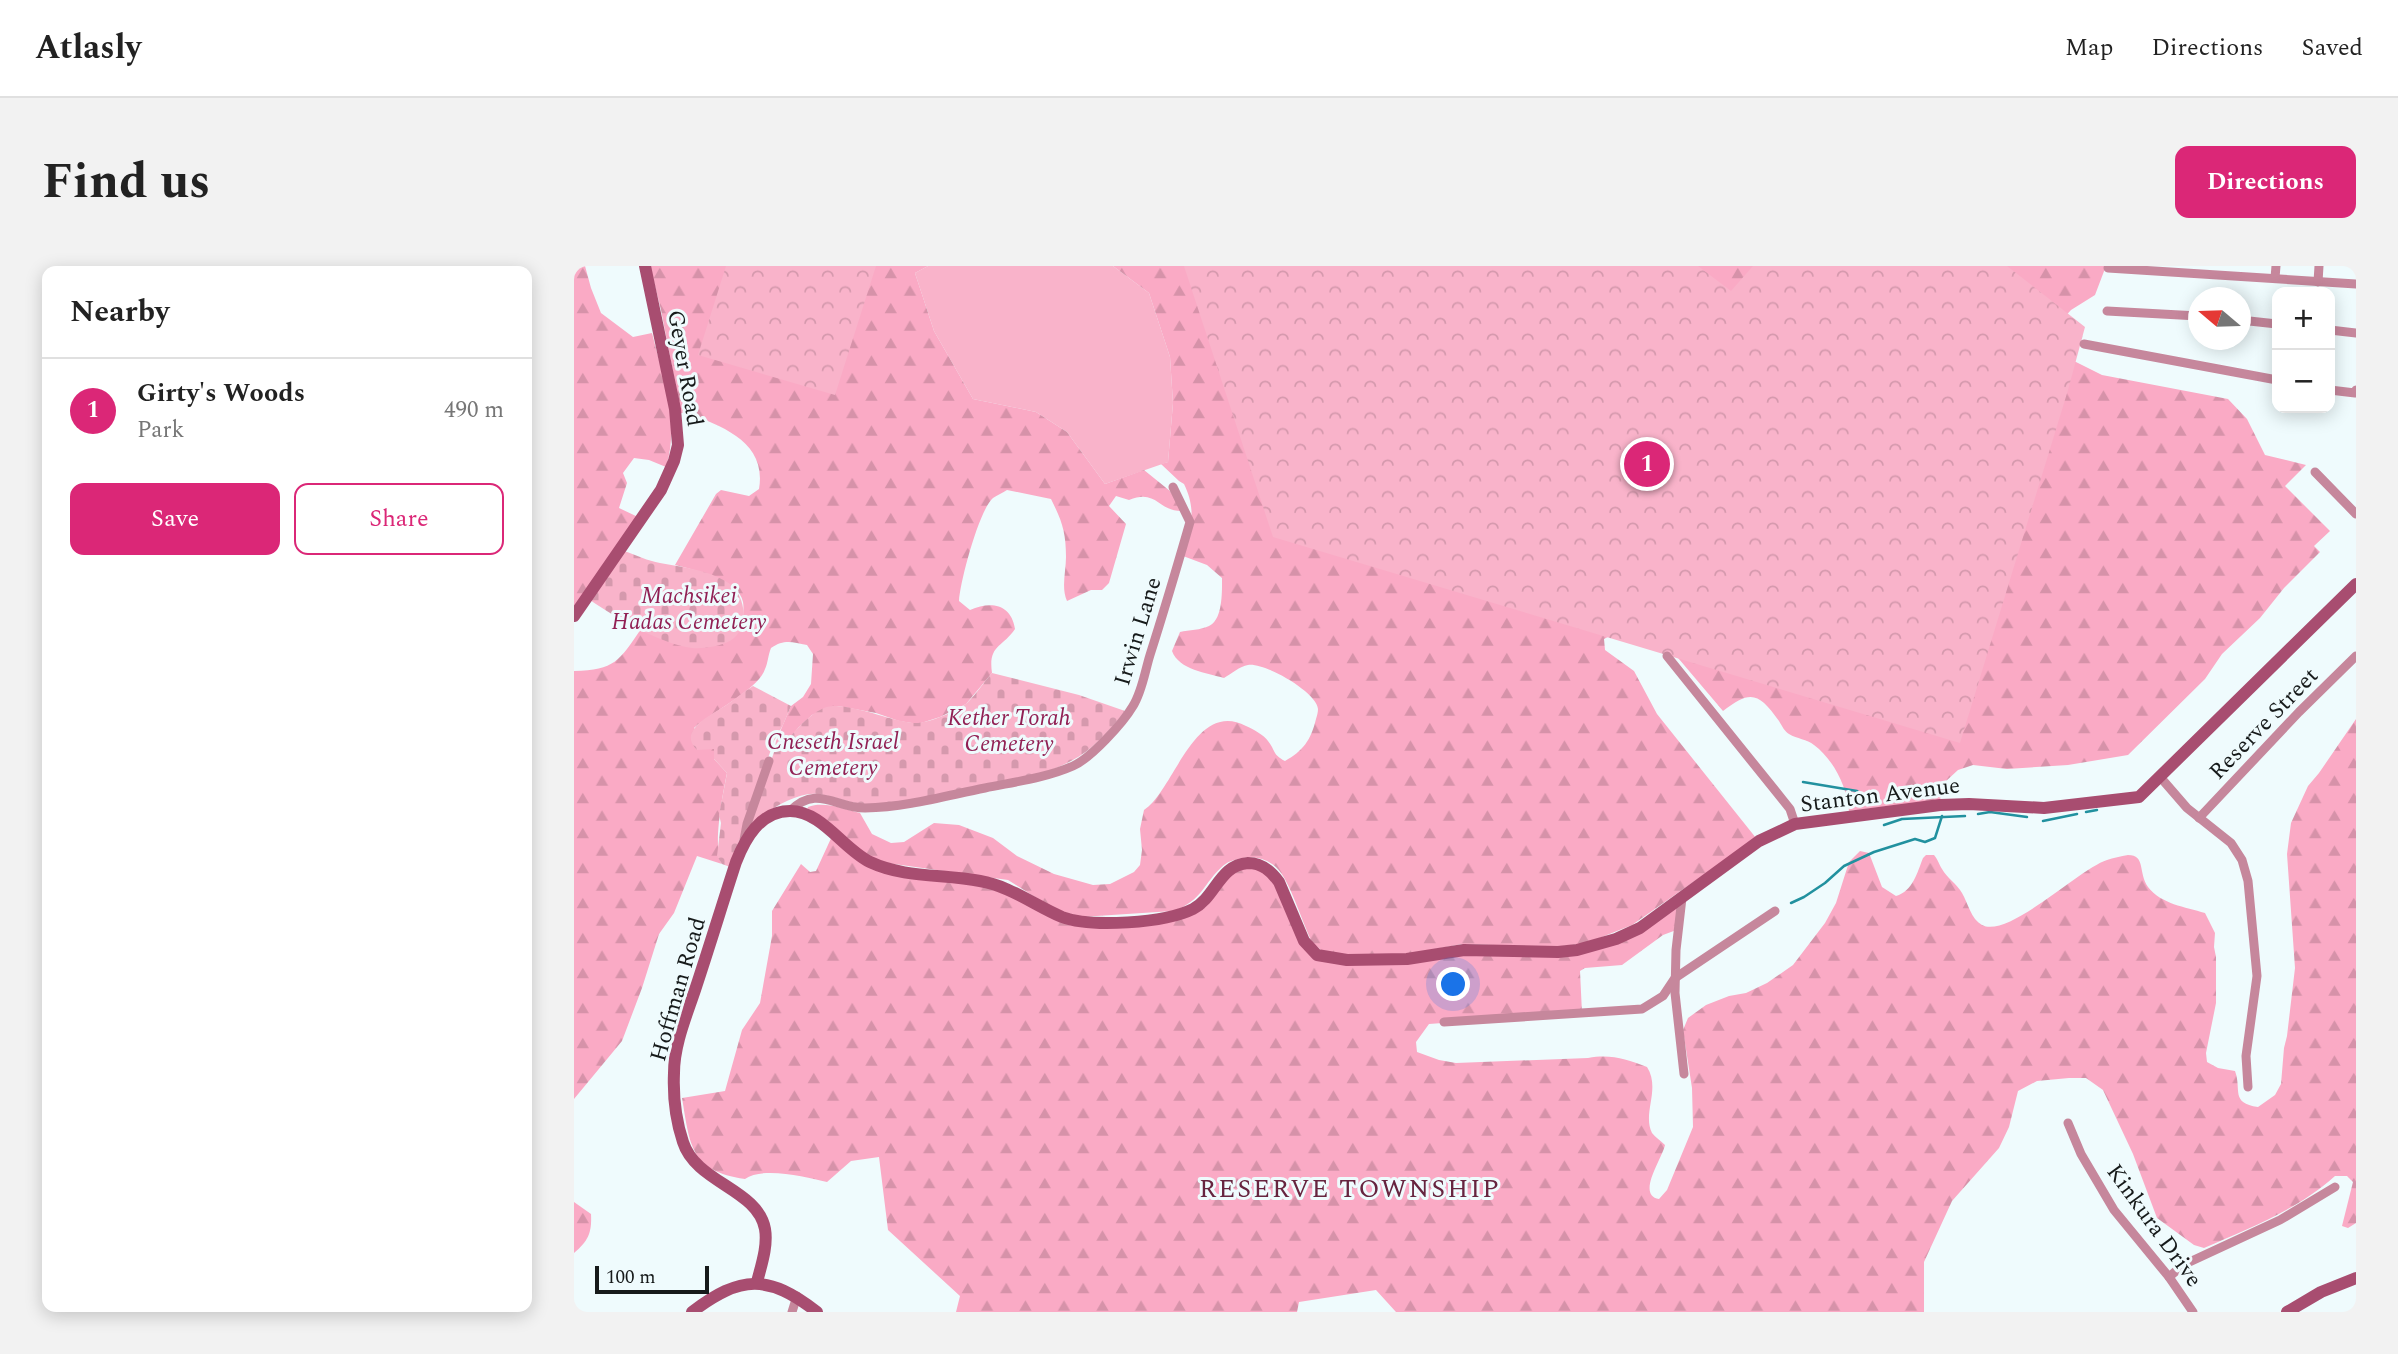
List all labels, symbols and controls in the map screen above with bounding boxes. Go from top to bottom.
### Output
text: Atlasly [35,23,141,73]
text: Map [2065,30,2113,66]
text: Directions [2151,30,2263,66]
text: Saved [2301,30,2363,66]
text: Find us [42,145,210,220]
button: Directions [2175,146,2356,218]
north arrow [2188,287,2251,350]
map controls [2272,287,2335,413]
button: + [2272,287,2335,350]
text: Nearby [70,289,169,335]
street label: Geyer Road [657,307,712,429]
button: − [2272,350,2335,413]
text: Girty's Woods [137,373,305,413]
text: 1 [87,393,99,428]
text: 490 m [444,393,504,428]
text: Park [137,413,184,448]
pin: 1 [1624,438,1670,490]
button: Save [70,483,280,555]
button: Share [294,483,504,555]
street label: Irwin Lane [1105,573,1172,690]
park label: Machsikei Hadas Cemetery [612,579,767,640]
street label: Reserve Street [2201,660,2327,788]
park label: Kether Torah Cemetery [947,701,1071,762]
park label: Cneseth Israel Cemetery [767,725,899,786]
street label: Stanton Avenue [1798,768,1962,823]
street label: Hoffman Road [641,913,716,1066]
your location [1436,967,1470,1001]
street label: Kinkura Drive [2097,1157,2211,1295]
district label: RESERVE TOWNSHIP [1199,1169,1501,1209]
scale bar [595,1263,709,1295]
text: 100 m [606,1263,656,1292]

